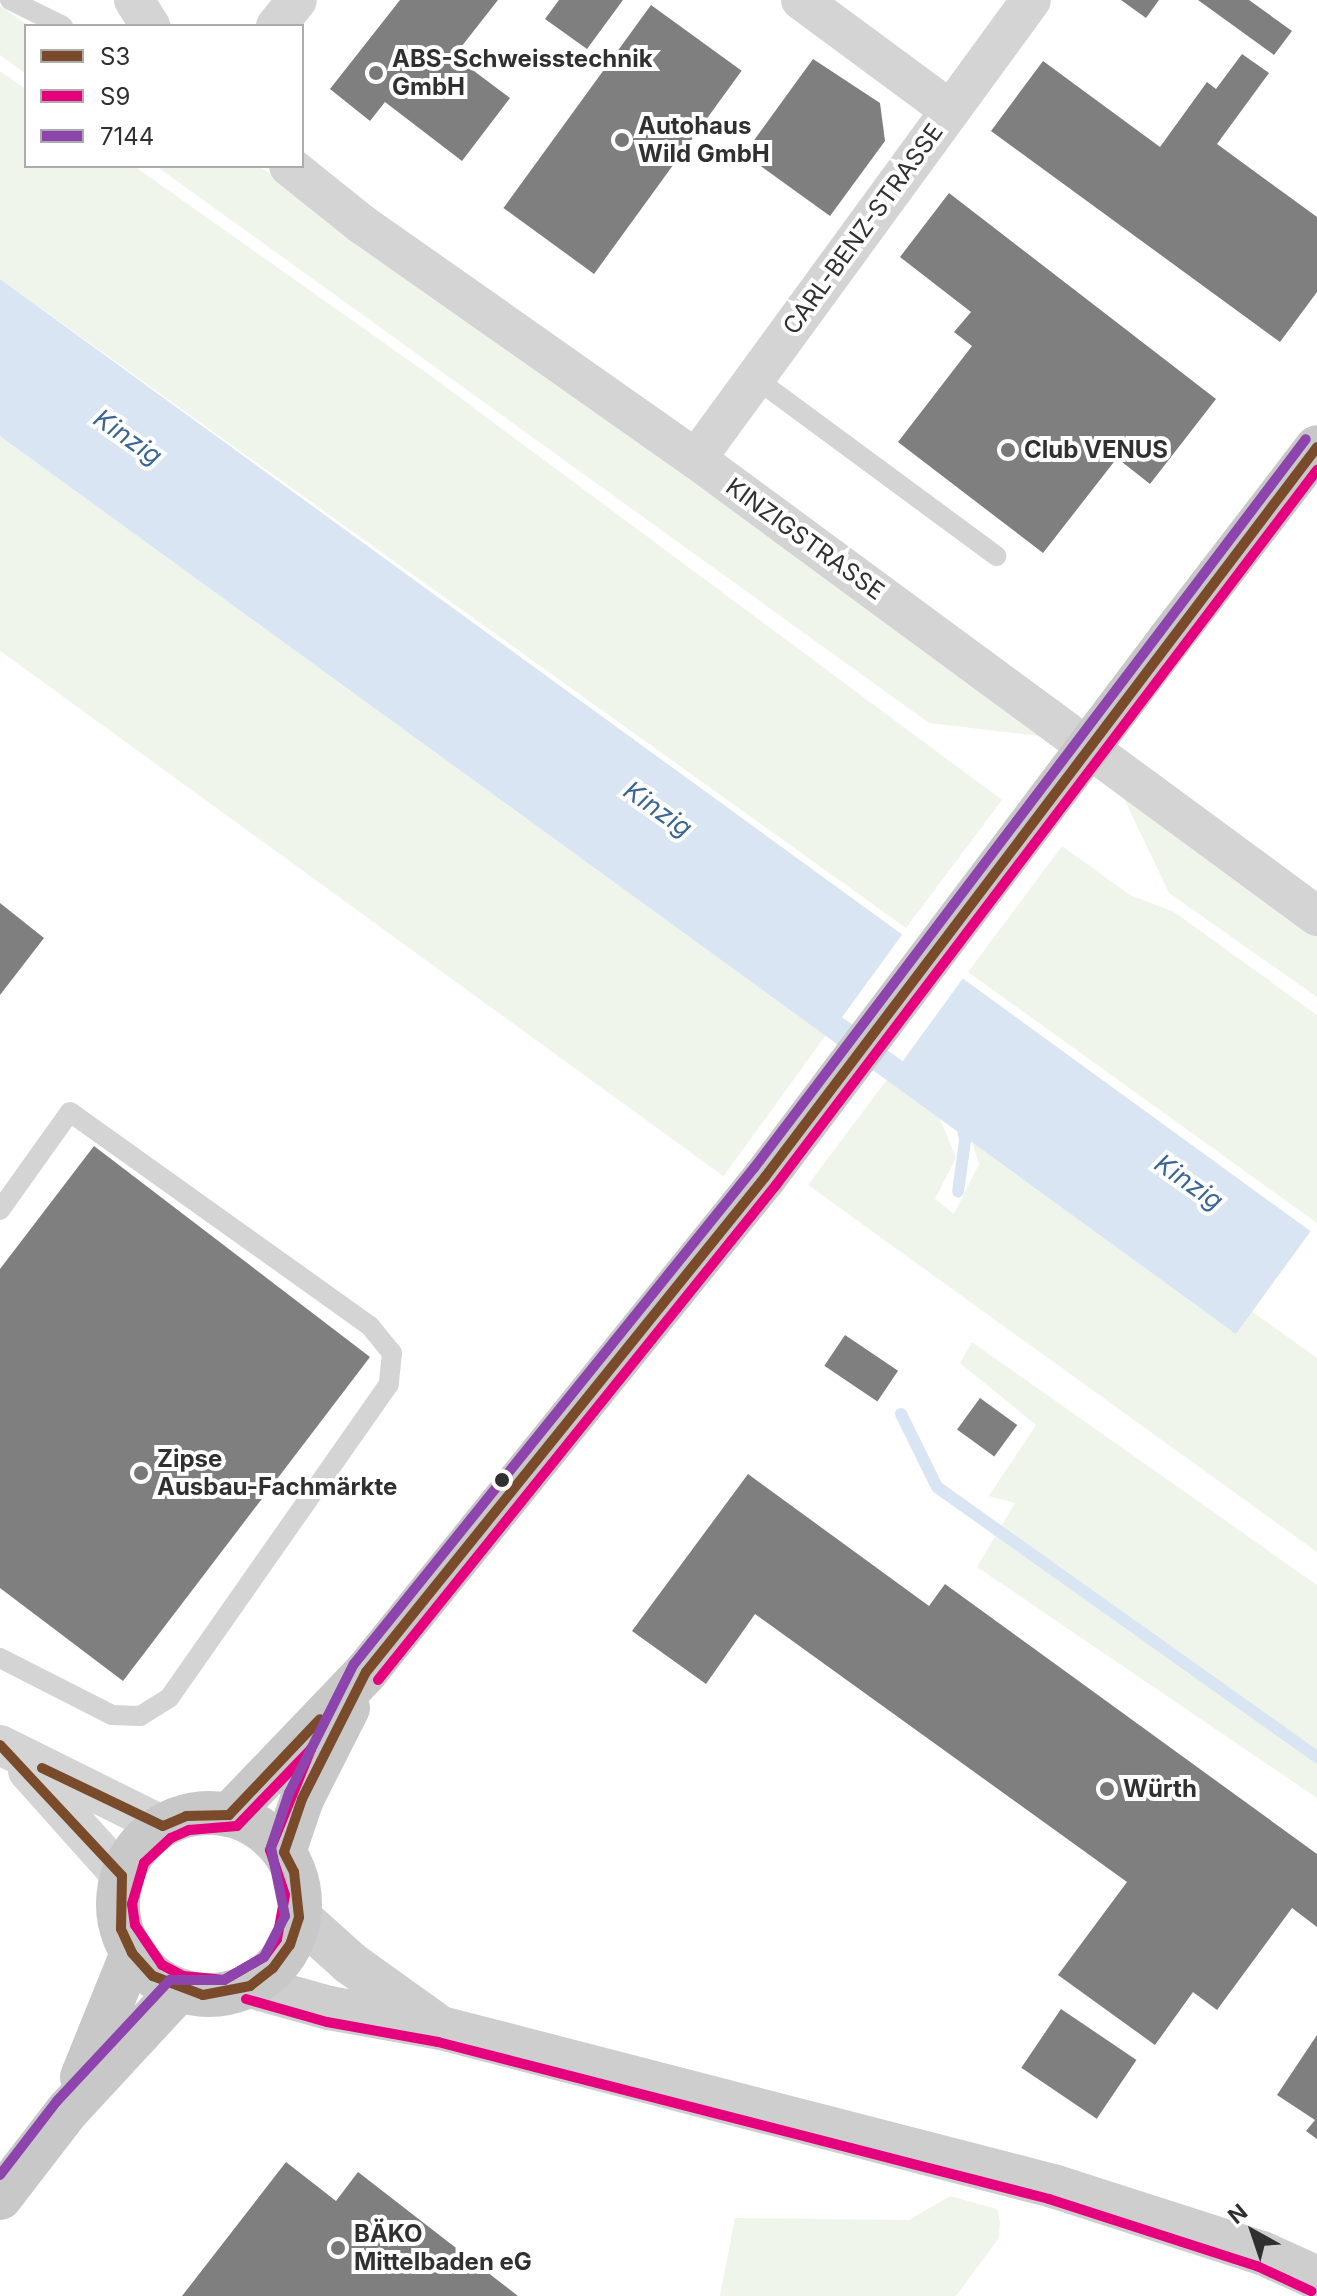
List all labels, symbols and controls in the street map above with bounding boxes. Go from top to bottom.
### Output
legend [24,24,304,168]
text: S3 [100,42,130,71]
place label: ABS-Schweisstechnik GmbH [392,45,653,101]
marker: ABS-Schweisstechnik GmbH [367,64,385,82]
text: S9 [100,82,130,111]
place label: Autohaus Wild GmbH [638,112,770,168]
street label: CARL-BENZ-STRASSE [777,118,949,340]
text: 7144 [100,122,154,151]
marker: Autohaus Wild GmbH [613,131,631,149]
water label: Kinzig [88,402,168,472]
place label: Club VENUS [1024,436,1168,464]
marker: Club VENUS [999,441,1017,459]
street label: KINZIGSTRASSE [720,472,890,606]
water label: Kinzig [618,774,698,844]
water label: Kinzig [1149,1147,1229,1217]
place label: Zipse Ausbau-Fachmärkte [157,1445,397,1501]
marker: Zipse Ausbau-Fachmärkte [132,1464,150,1482]
unlabelled marker [494,1472,510,1488]
place label: Würth [1123,1775,1197,1803]
marker: Würth [1098,1780,1116,1798]
north arrow [1213,2192,1293,2272]
text: N [1223,2198,1252,2229]
place label: BÄKO Mittelbaden eG [354,2220,532,2276]
marker: BÄKO Mittelbaden eG [329,2239,347,2257]

